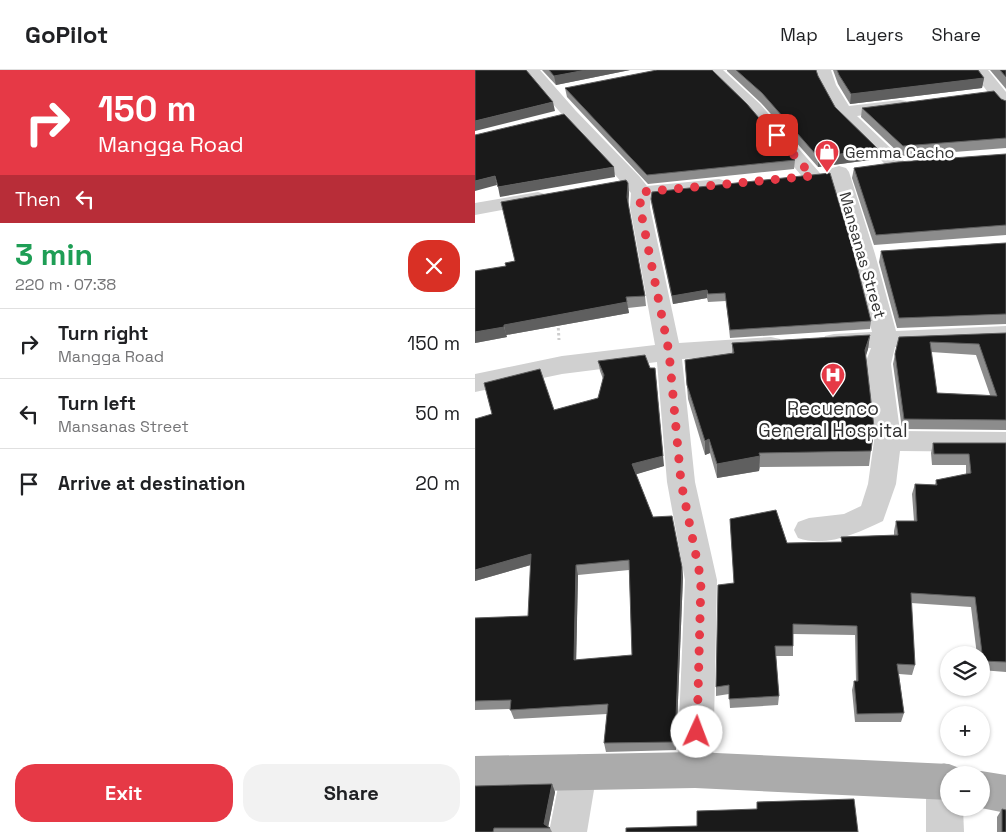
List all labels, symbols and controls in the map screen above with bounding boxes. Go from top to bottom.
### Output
text: GoPilot [25,19,108,50]
text: Map [780,23,818,46]
text: Layers [846,23,903,46]
text: Share [931,23,981,46]
text: 150 m [98,87,196,131]
icon: right [15,90,80,155]
pin [756,114,798,156]
icon: arrive [763,121,791,149]
text: Mangga Road [98,130,244,158]
shop icon: Gemma Cacho [814,139,840,173]
place label: Gemma Cacho [845,142,954,163]
icon: left [71,185,99,213]
text: Then [15,187,61,212]
street label: Mansanas Street [834,189,891,321]
text: 3 min [15,235,93,274]
button: close [408,240,460,292]
text: 220 m · 07:38 [15,274,116,295]
text: Turn right [58,321,148,346]
icon: right [15,330,43,358]
text: 150 m [407,331,460,356]
text: Mangga Road [58,346,164,367]
hospital icon: Recuenco General Hospital [820,362,846,396]
text: Turn left [58,391,136,416]
place label: Recuenco General Hospital [758,396,908,443]
icon: left [15,400,43,428]
text: 50 m [415,401,460,426]
text: Mansanas Street [58,416,189,437]
icon: arrive [15,470,43,498]
text: Arrive at destination [58,471,246,496]
text: 20 m [415,471,460,496]
map controls [940,646,990,816]
button: layers [940,646,990,696]
position arrow [670,705,722,757]
button: + [940,706,990,756]
button: Exit [15,764,233,822]
button: Share [243,764,460,822]
button: − [940,766,990,816]

